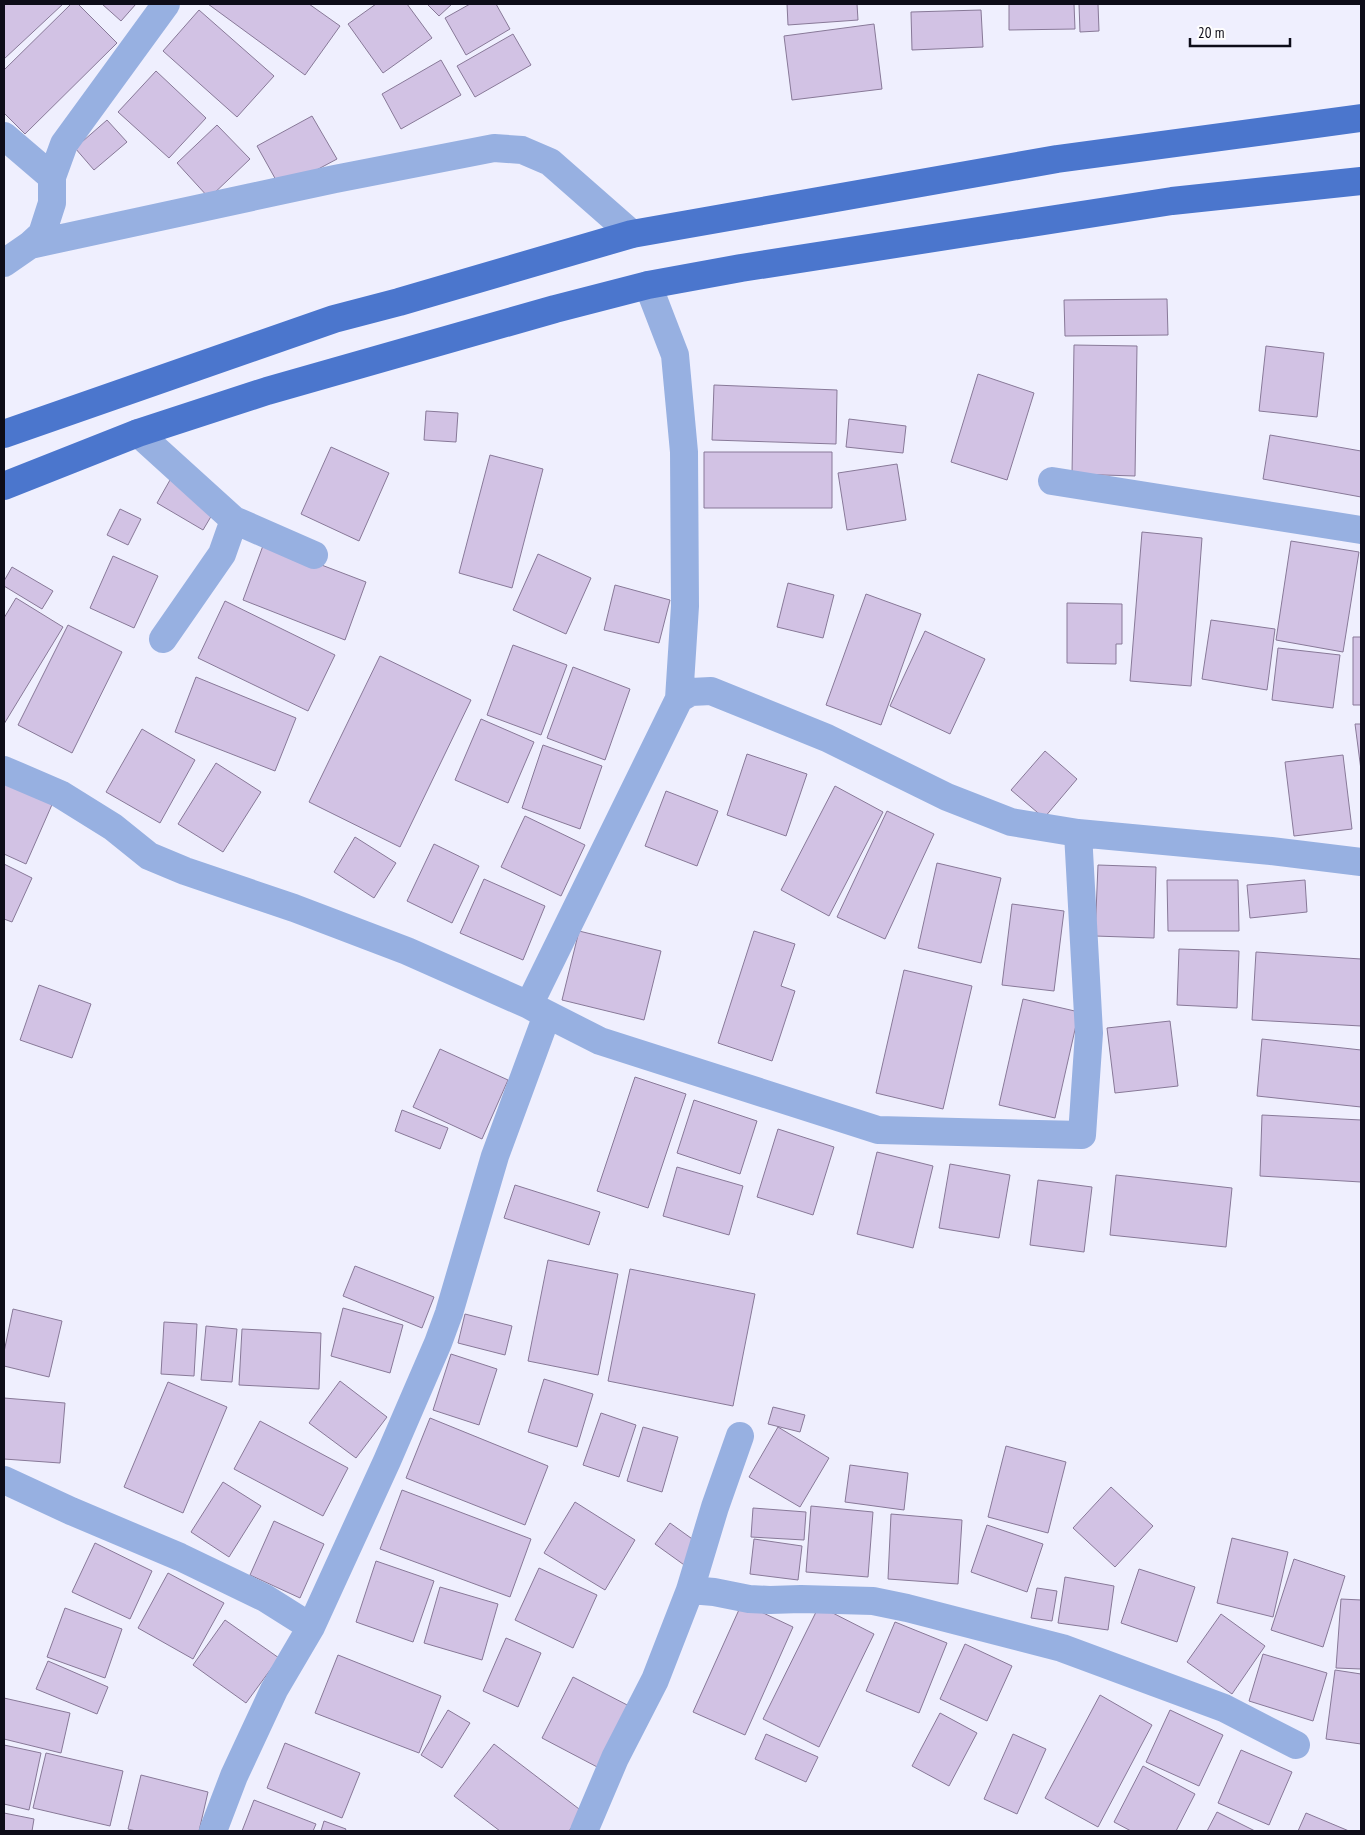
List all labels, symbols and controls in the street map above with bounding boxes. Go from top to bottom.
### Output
scale bar [1190,15,1290,47]
text: 20 m [1198,23,1224,42]

